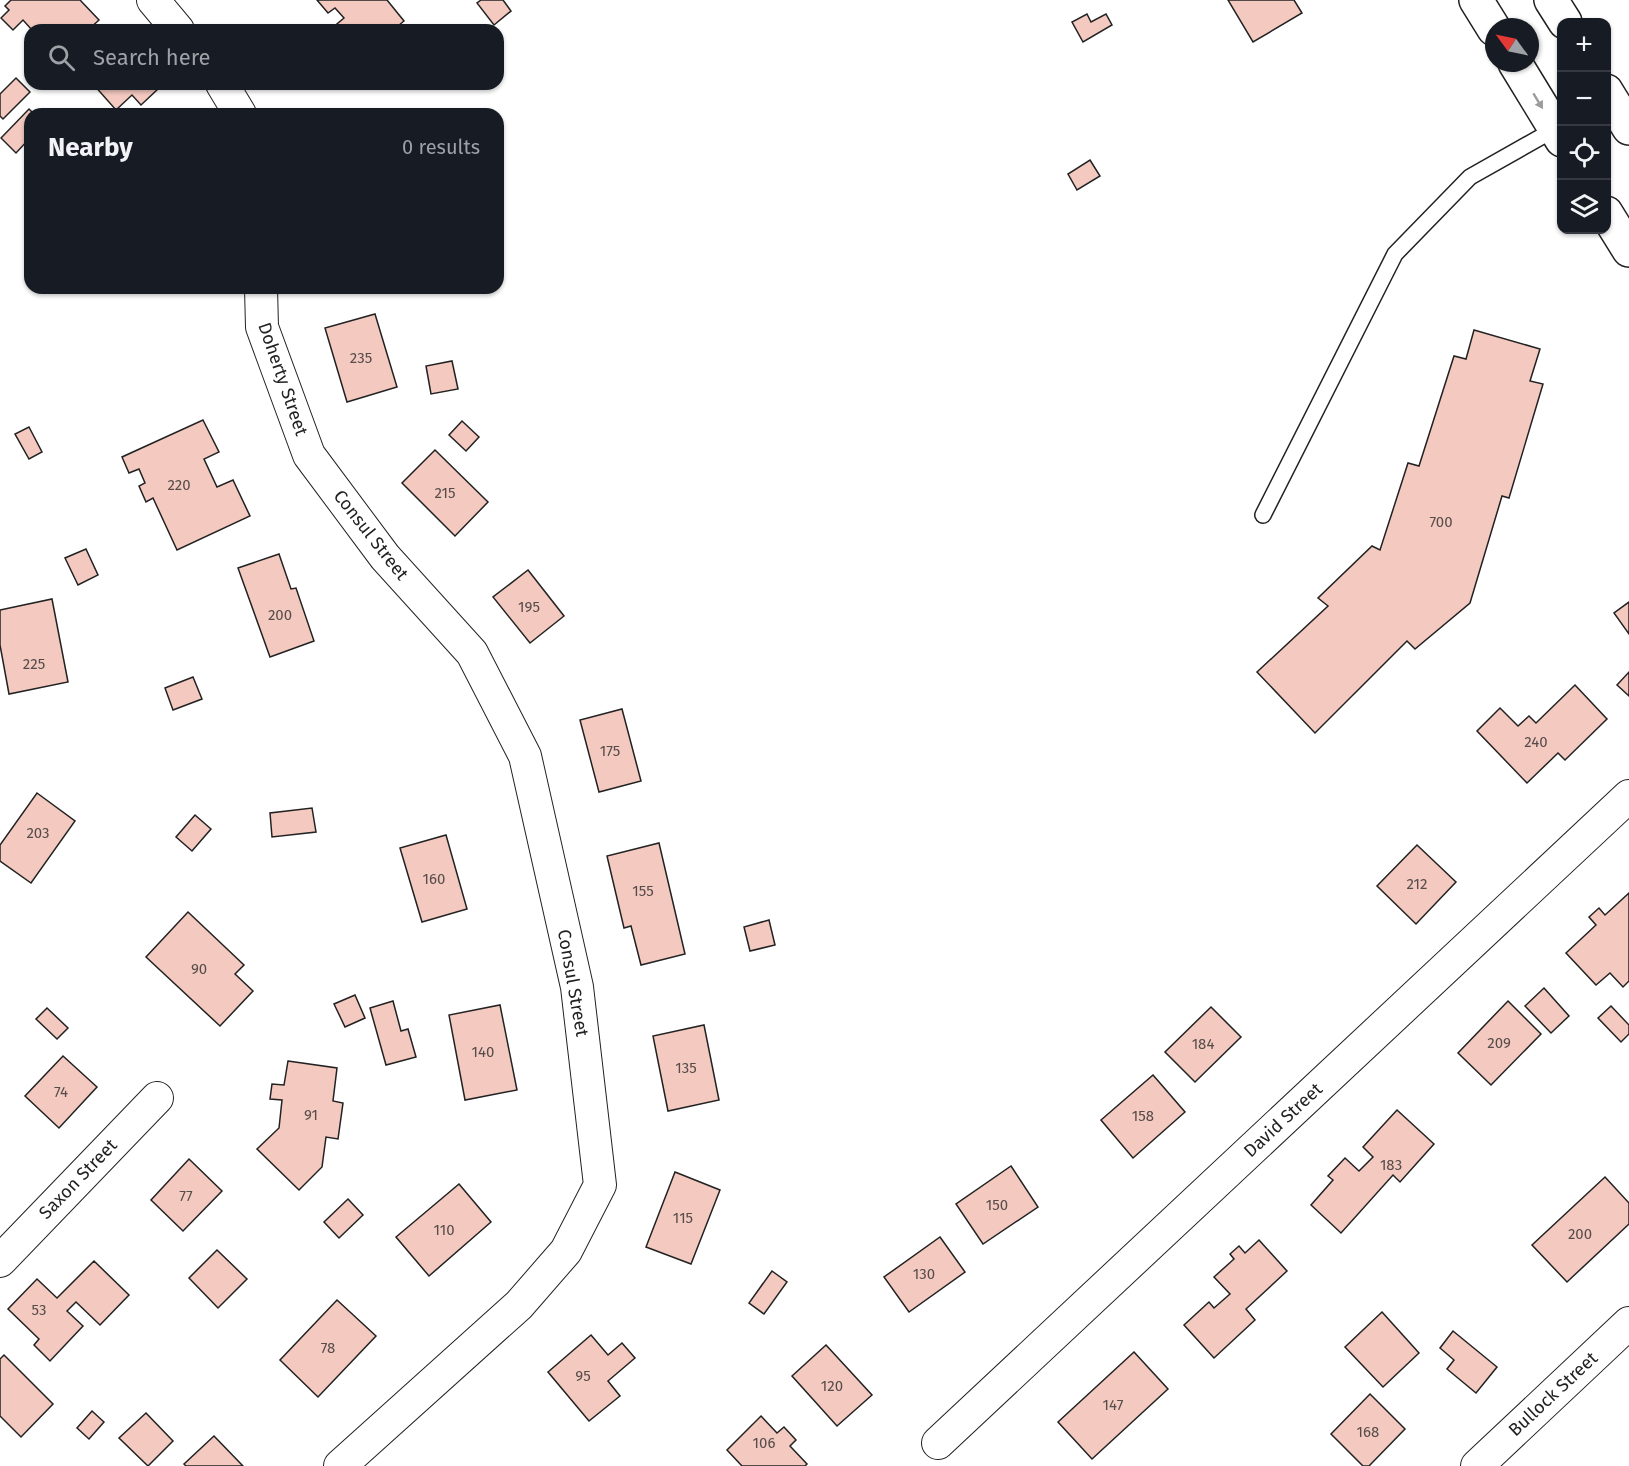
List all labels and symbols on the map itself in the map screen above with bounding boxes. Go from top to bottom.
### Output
north arrow [1485,18,1539,72]
one-way arrow [1533,93,1544,109]
street label: Doherty Street [253,320,313,439]
house number: 235 [350,349,372,367]
house number: 220 [167,476,191,494]
house number: 215 [434,484,456,502]
street label: Consul Street [329,485,413,585]
house number: 700 [1429,513,1453,531]
house number: 195 [518,598,540,616]
house number: 200 [268,606,292,624]
house number: 225 [23,655,45,673]
house number: 240 [1524,733,1548,751]
house number: 175 [600,742,620,760]
house number: 203 [26,824,50,842]
house number: 160 [423,870,445,888]
house number: 212 [1407,875,1427,893]
house number: 155 [632,882,654,900]
street label: Consul Street [553,928,593,1039]
house number: 90 [191,960,207,978]
house number: 209 [1487,1034,1511,1052]
house number: 184 [1192,1035,1214,1053]
house number: 140 [472,1043,494,1061]
house number: 135 [675,1059,697,1077]
street label: David Street [1239,1078,1327,1162]
house number: 74 [54,1083,68,1101]
house number: 91 [304,1106,318,1124]
house number: 158 [1132,1107,1154,1125]
street label: Saxon Street [34,1134,122,1224]
house number: 183 [1380,1156,1402,1174]
house number: 77 [179,1187,193,1205]
house number: 150 [986,1196,1008,1214]
house number: 115 [673,1209,693,1227]
house number: 110 [433,1221,455,1239]
house number: 200 [1568,1225,1592,1243]
house number: 130 [913,1265,935,1283]
house number: 53 [32,1301,46,1319]
house number: 78 [321,1339,335,1357]
street label: Bullock Street [1504,1347,1602,1441]
house number: 95 [575,1367,591,1385]
house number: 120 [821,1377,843,1395]
house number: 147 [1103,1396,1124,1414]
house number: 168 [1357,1423,1379,1441]
house number: 106 [753,1434,775,1452]

